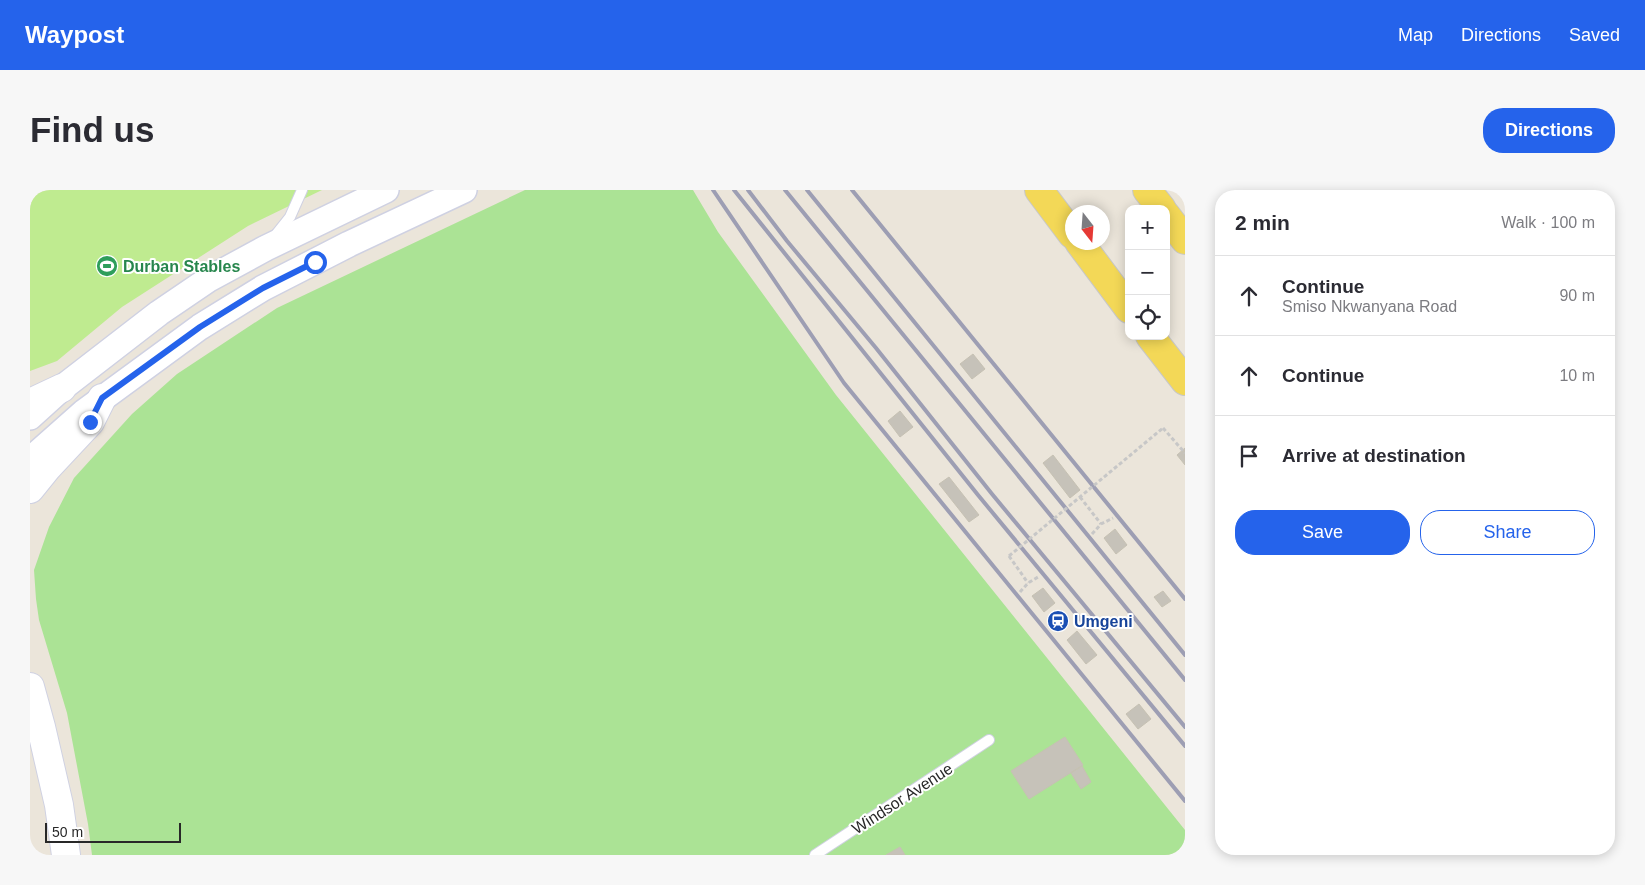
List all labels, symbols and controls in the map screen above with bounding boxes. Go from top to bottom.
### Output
text: Waypost [25,21,124,48]
text: Map [1398,25,1433,45]
text: Directions [1461,25,1541,45]
text: Saved [1569,25,1620,45]
button: Directions [1483,108,1615,153]
text: Find us [30,110,154,149]
north arrow [1065,205,1110,250]
map controls [1125,205,1170,340]
button: + [1125,205,1170,250]
text: 2 min [1235,211,1290,234]
text: Walk · 100 m [1501,214,1595,231]
button: − [1125,250,1170,295]
route start [304,251,327,274]
sports icon: Durban Stables [95,254,119,278]
place label: Durban Stables [123,258,240,275]
text: Continue [1282,276,1364,297]
icon: ahead [1235,282,1263,310]
text: 90 m [1559,287,1595,304]
button: locate [1125,295,1170,340]
text: Smiso Nkwanyana Road [1282,298,1457,315]
icon: ahead [1235,362,1263,390]
text: Continue [1282,365,1364,386]
text: 10 m [1559,367,1595,384]
route end [79,411,102,434]
icon: arrive [1235,442,1263,470]
text: Arrive at destination [1282,445,1466,466]
button: Save [1235,510,1410,555]
button: Share [1420,510,1595,555]
station icon: Umgeni [1046,609,1070,633]
place label: Umgeni [1074,613,1133,630]
street label: Windsor Avenue [849,760,956,837]
scale bar [45,820,181,843]
text: 50 m [52,824,83,840]

